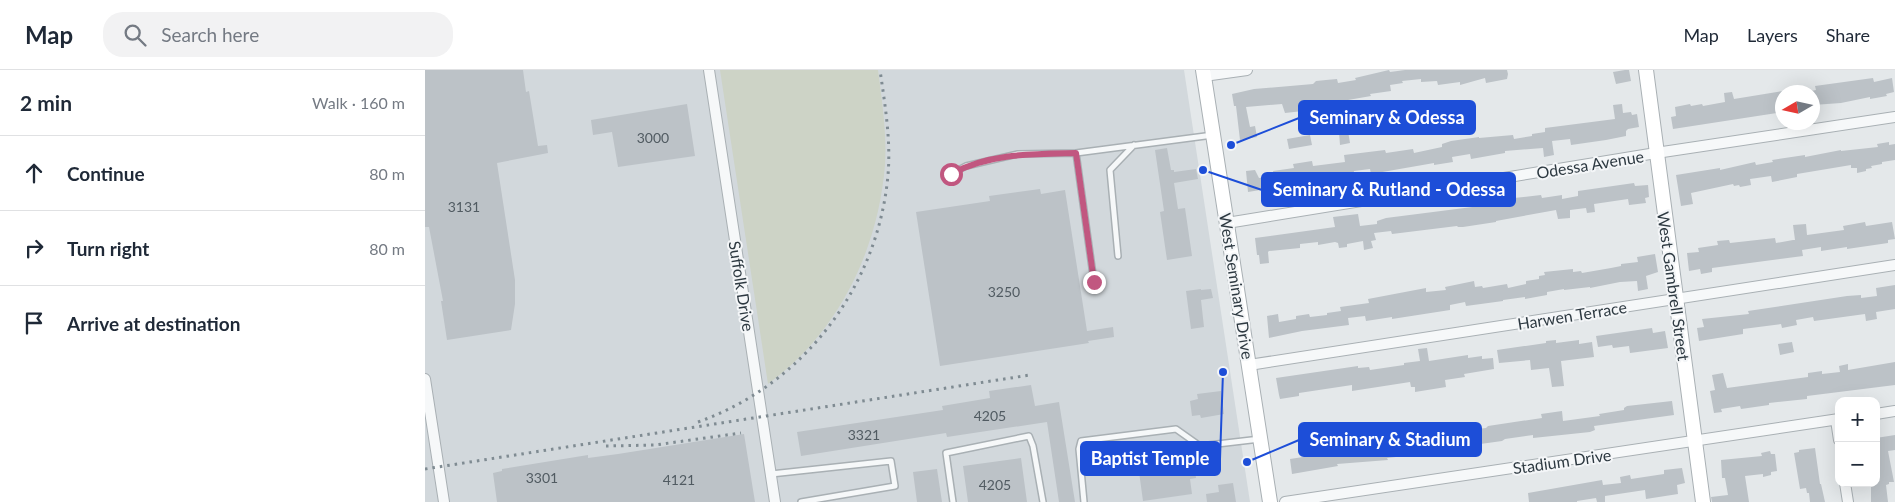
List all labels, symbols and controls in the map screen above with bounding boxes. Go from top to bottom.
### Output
search box [103,12,453,57]
text: Map [25,20,73,49]
icon: search [121,21,149,49]
text: Search here [161,23,259,46]
text: Map [1683,24,1719,46]
text: Layers [1747,24,1798,46]
text: Share [1826,24,1870,46]
north arrow [1775,85,1820,130]
text: 2 min [20,90,72,115]
text: Walk · 160 m [312,93,405,112]
callout: Seminary & Odessa [1299,101,1475,134]
text: Seminary & Odessa [1309,106,1465,128]
house number: 3000 [637,129,669,146]
street label: Odessa Avenue [1535,146,1645,182]
icon: ahead [20,159,48,187]
text: Continue [67,162,145,185]
route start [940,163,963,186]
text: 80 m [369,164,405,183]
callout: Seminary & Rutland - Odessa [1262,173,1515,206]
text: Seminary & Rutland - Odessa [1273,178,1505,200]
house number: 3131 [448,198,480,215]
street label: West Gambrell Street [1654,210,1694,362]
street label: West Seminary Drive [1216,212,1258,360]
icon: right [20,234,48,262]
text: Turn right [67,237,149,260]
text: 80 m [369,239,405,258]
street label: Suffolk Drive [725,240,759,332]
route end [1083,271,1106,294]
house number: 3250 [988,283,1020,300]
street label: Harwen Terrace [1516,297,1628,333]
icon: arrive [20,309,48,337]
text: Arrive at destination [67,312,240,335]
map controls [1835,397,1880,487]
button: + [1835,397,1880,442]
house number: 4205 [974,407,1006,424]
callout: Seminary & Stadium [1299,423,1481,456]
house number: 3321 [848,426,880,443]
text: Seminary & Stadium [1309,428,1471,450]
callout: Baptist Temple [1081,442,1220,475]
button: − [1835,442,1880,487]
street label: Stadium Drive [1512,445,1612,477]
text: Baptist Temple [1091,447,1210,469]
house number: 3301 [526,469,558,486]
house number: 4121 [663,471,695,488]
house number: 4205 [979,476,1011,493]

